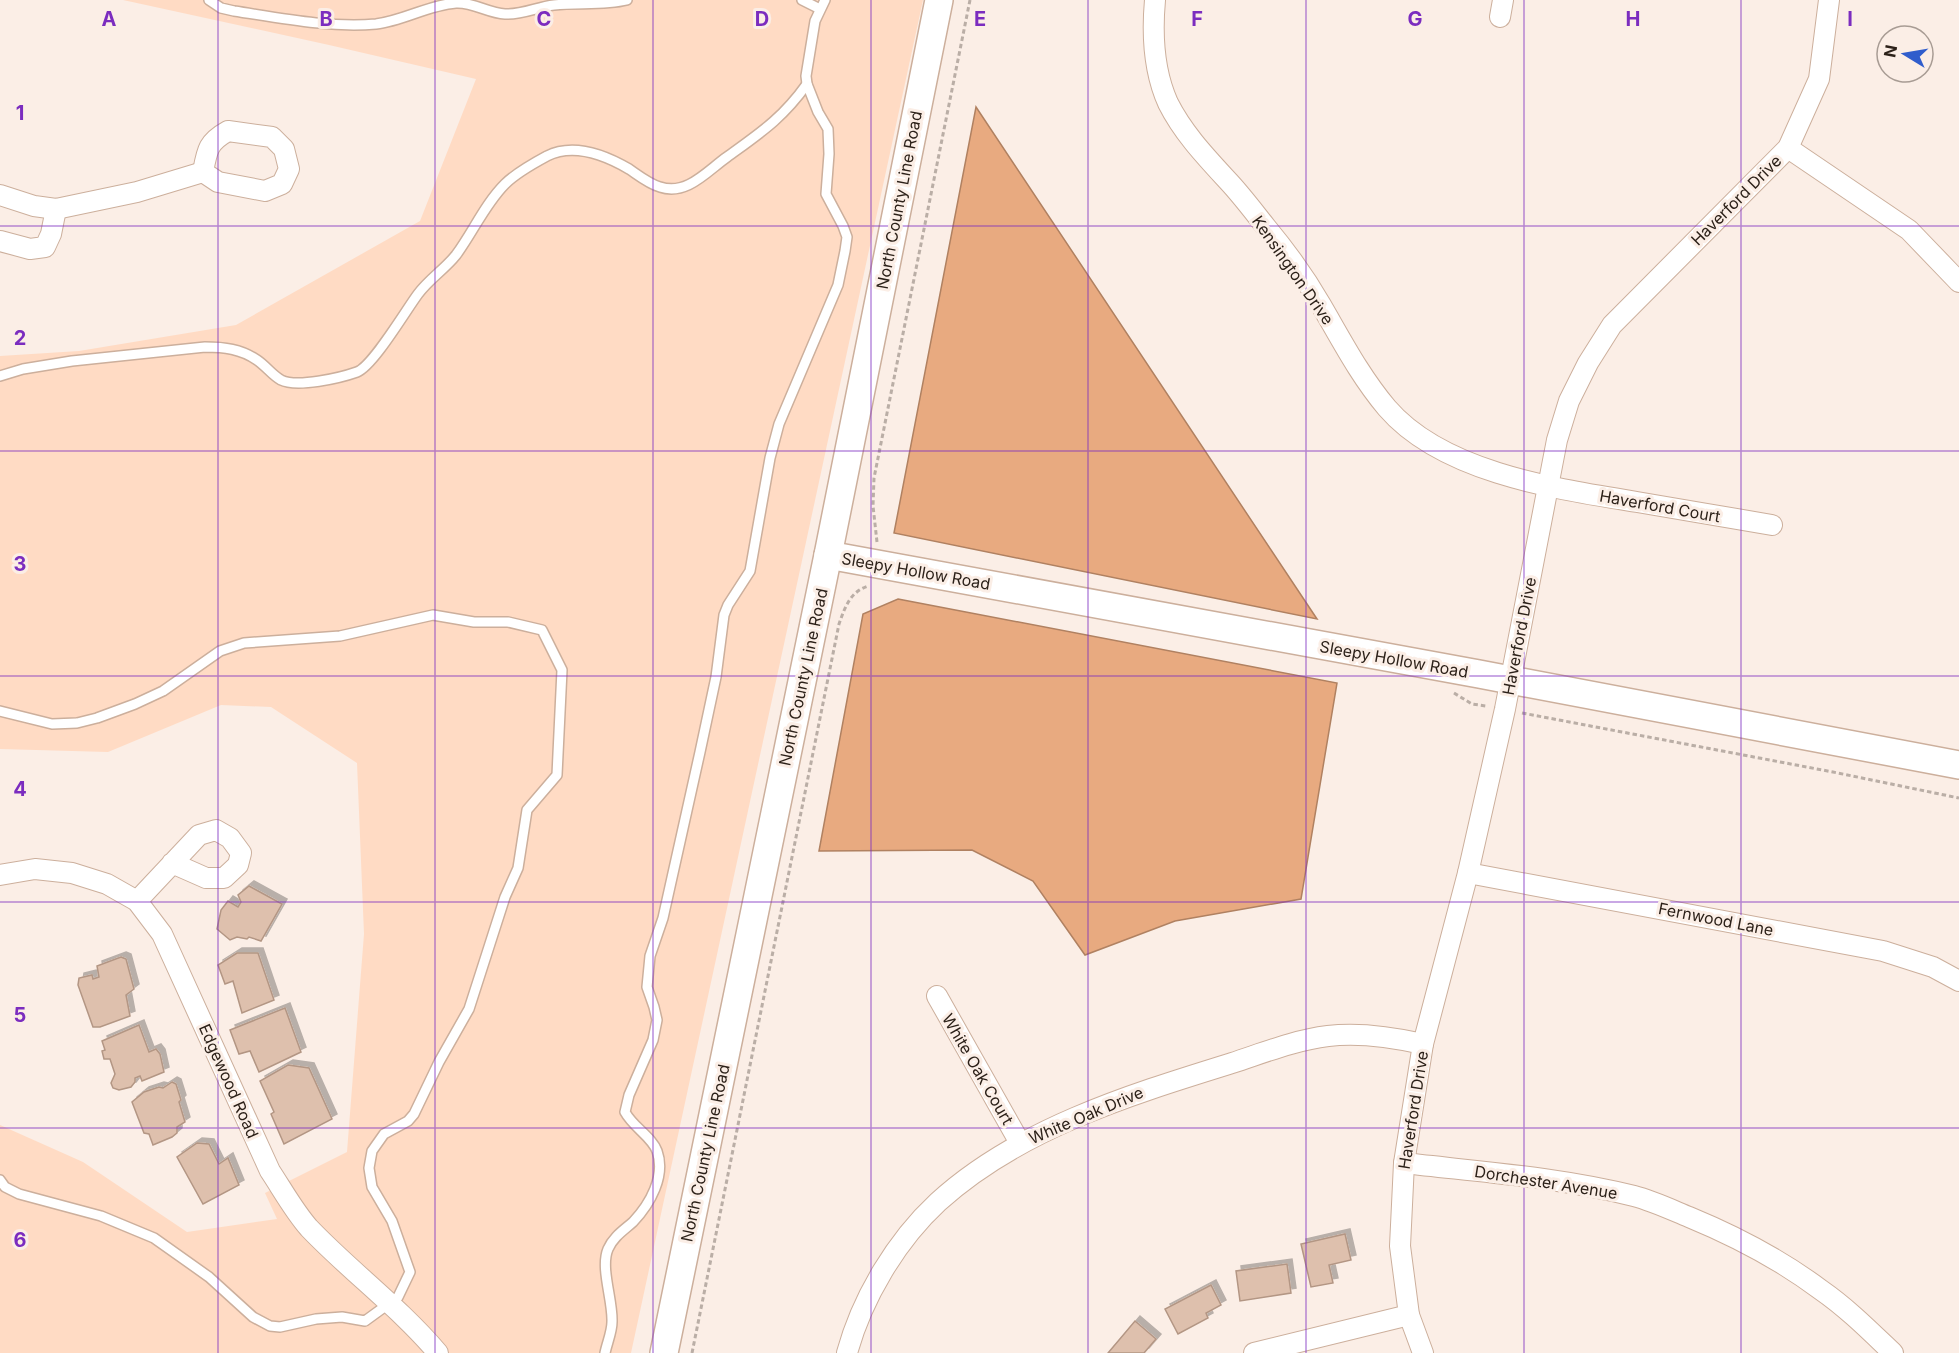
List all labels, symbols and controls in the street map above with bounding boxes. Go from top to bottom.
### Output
text: A [102,7,117,31]
text: B [319,7,333,31]
text: C [537,7,551,31]
text: D [755,7,769,31]
text: E [974,7,986,31]
text: F [1191,7,1203,31]
text: G [1407,7,1423,31]
text: H [1626,7,1640,31]
text: I [1847,7,1853,31]
north arrow [1875,24,1935,84]
text: N [1879,43,1901,59]
text: 1 [16,101,24,125]
street label: North County Line Road [872,109,926,291]
street label: Haverford Drive [1687,151,1785,249]
street label: Kensington Drive [1248,212,1338,328]
text: 2 [14,326,26,350]
street label: Haverford Court [1598,486,1722,526]
street label: Sleepy Hollow Road [840,548,992,594]
text: 3 [14,552,26,576]
street label: Haverford Drive [1498,575,1540,697]
street label: North County Line Road [774,586,832,768]
street label: Sleepy Hollow Road [1318,636,1470,682]
text: 4 [13,777,27,801]
street label: Fernwood Lane [1657,898,1775,940]
text: 5 [14,1003,26,1027]
street label: White Oak Court [938,1010,1018,1128]
street label: Edgewood Road [195,1021,263,1141]
street label: Haverford Drive [1394,1049,1432,1171]
street label: North County Line Road [676,1062,734,1244]
street label: White Oak Drive [1026,1082,1146,1148]
street label: Dorchester Avenue [1473,1161,1619,1203]
text: 6 [14,1228,27,1252]

